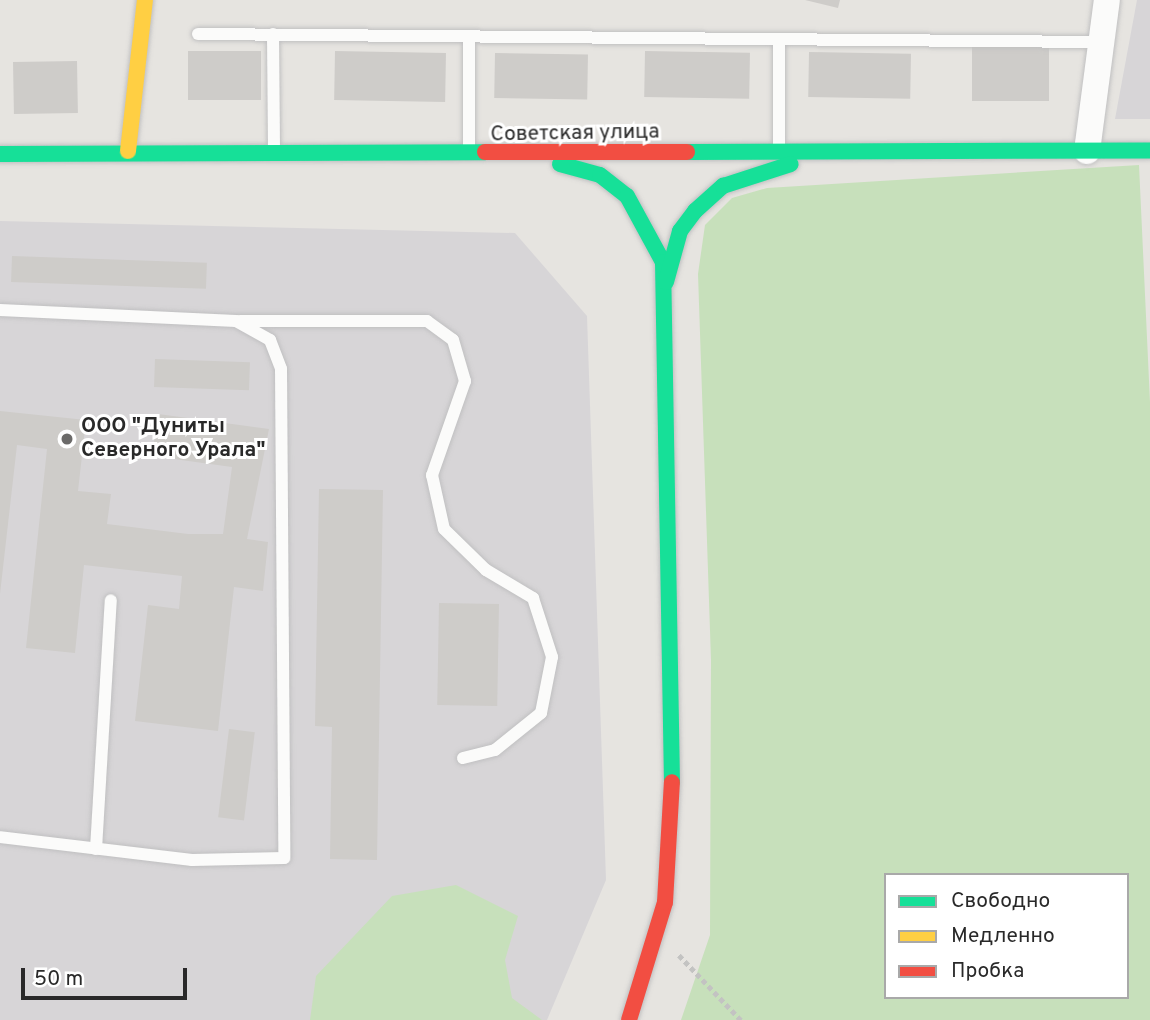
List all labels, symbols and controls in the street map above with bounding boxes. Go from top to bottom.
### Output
street label: Советская улица [490,120,660,148]
place label: ООО "Дуниты Северного Урала" [81,414,266,464]
marker: ООО "Дуниты Северного Урала" [59,431,75,447]
legend [884,873,1129,999]
text: Свободно [951,888,1050,915]
text: Медленно [951,923,1055,950]
scale bar [24,954,191,998]
text: Пробка [951,958,1024,985]
text: 50 m [34,966,83,993]

